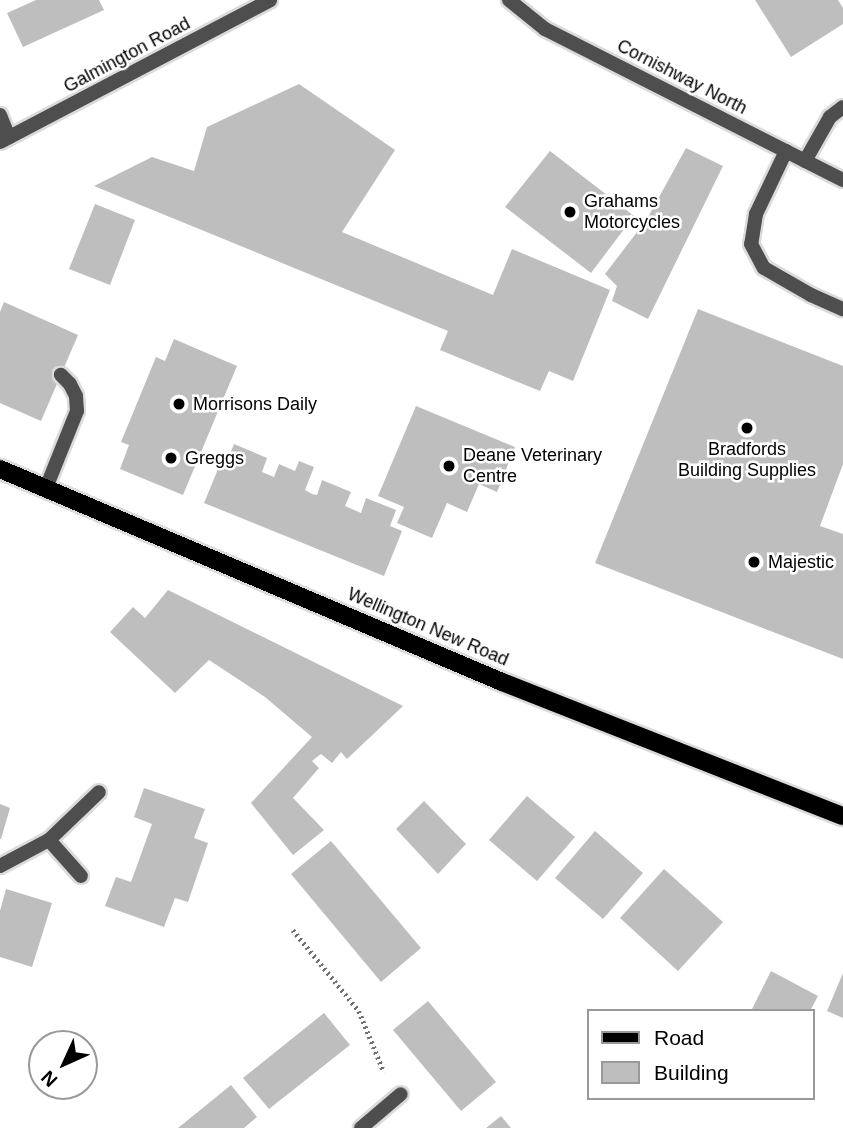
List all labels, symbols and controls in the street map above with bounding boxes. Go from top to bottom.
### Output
street label: Galmington Road [60,13,194,97]
street label: Cornishway North [613,35,751,119]
place label: Grahams Motorcycles [584,191,680,234]
marker: Grahams Motorcycles [562,204,578,220]
place label: Morrisons Daily [193,393,317,415]
marker: Morrisons Daily [171,396,187,412]
marker: Bradfords Building Supplies [739,420,755,436]
place label: Bradfords Building Supplies [678,439,816,482]
place label: Deane Veterinary Centre [463,445,602,488]
place label: Greggs [185,447,244,469]
marker: Greggs [163,450,179,466]
marker: Deane Veterinary Centre [441,458,457,474]
place label: Majestic [768,551,834,573]
marker: Majestic [746,554,762,570]
street label: Wellington New Road [344,583,512,671]
legend [588,1009,815,1100]
text: Road [654,1026,704,1049]
north arrow [28,1030,98,1100]
text: Building [654,1061,729,1084]
text: N [37,1067,61,1091]

